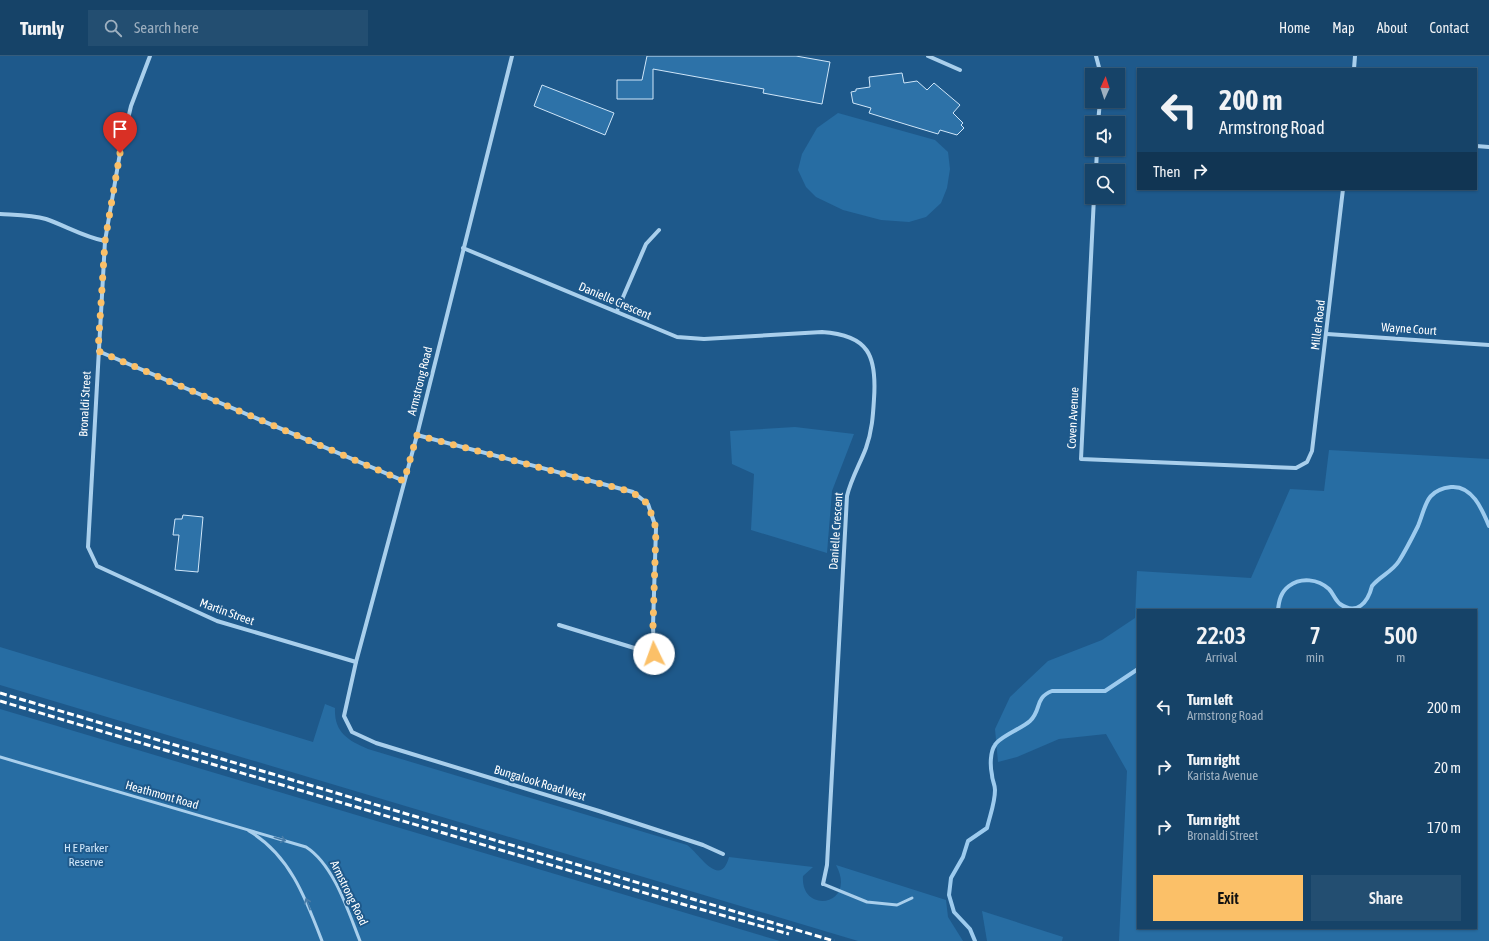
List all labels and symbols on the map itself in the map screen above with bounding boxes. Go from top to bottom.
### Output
north arrow [1085,68,1125,108]
pin [103,112,137,153]
street label: Danielle Crescent [577,279,654,323]
street label: Miller Road [1308,299,1328,351]
street label: Wayne Court [1381,320,1438,338]
street label: Armstrong Road [405,345,435,417]
street label: Bronaldi Street [76,370,94,437]
street label: Coven Avenue [1064,387,1082,449]
street label: Danielle Crescent [826,491,846,570]
street label: Martin Street [198,596,257,629]
position arrow [633,633,675,675]
street label: Bungalook Road West [492,762,588,804]
street label: Heathmont Road [124,778,200,812]
one-way arrow [273,836,286,843]
park label: H E Parker Reserve [64,841,109,869]
street label: Armstrong Road [327,858,371,928]
one-way arrow [304,899,312,911]

